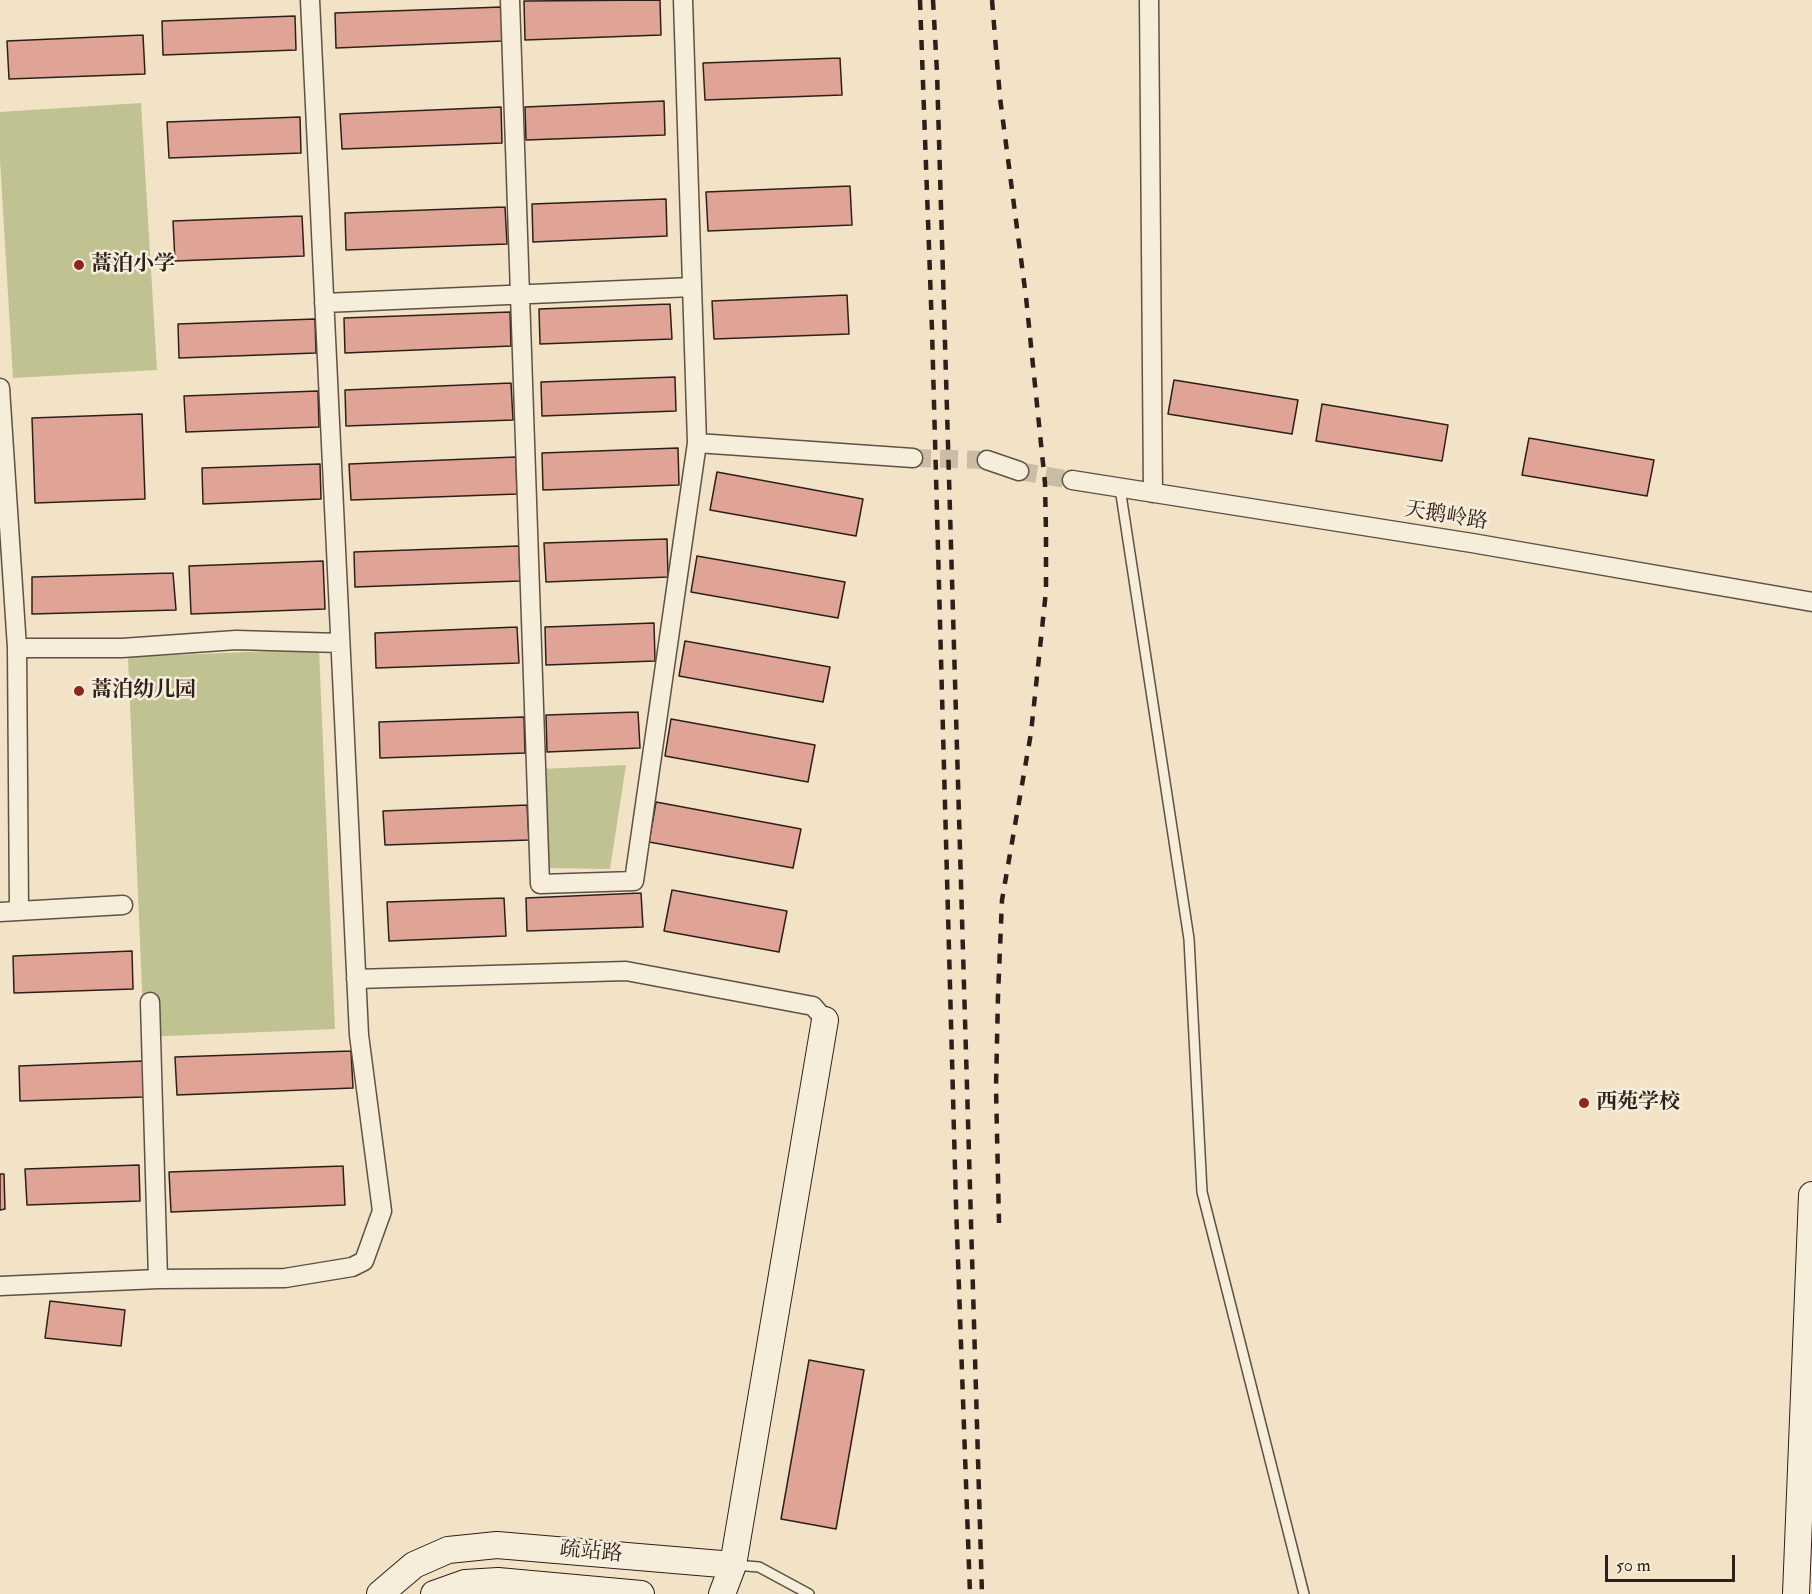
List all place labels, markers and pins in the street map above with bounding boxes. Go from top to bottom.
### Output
place label: 蒿泊小学 [91,252,175,278]
marker: 蒿泊小学 [72,258,86,272]
place label: 蒿泊幼儿园 [91,678,196,704]
marker: 蒿泊幼儿园 [72,684,86,698]
place label: 西苑学校 [1596,1090,1680,1116]
marker: 西苑学校 [1577,1096,1591,1110]

